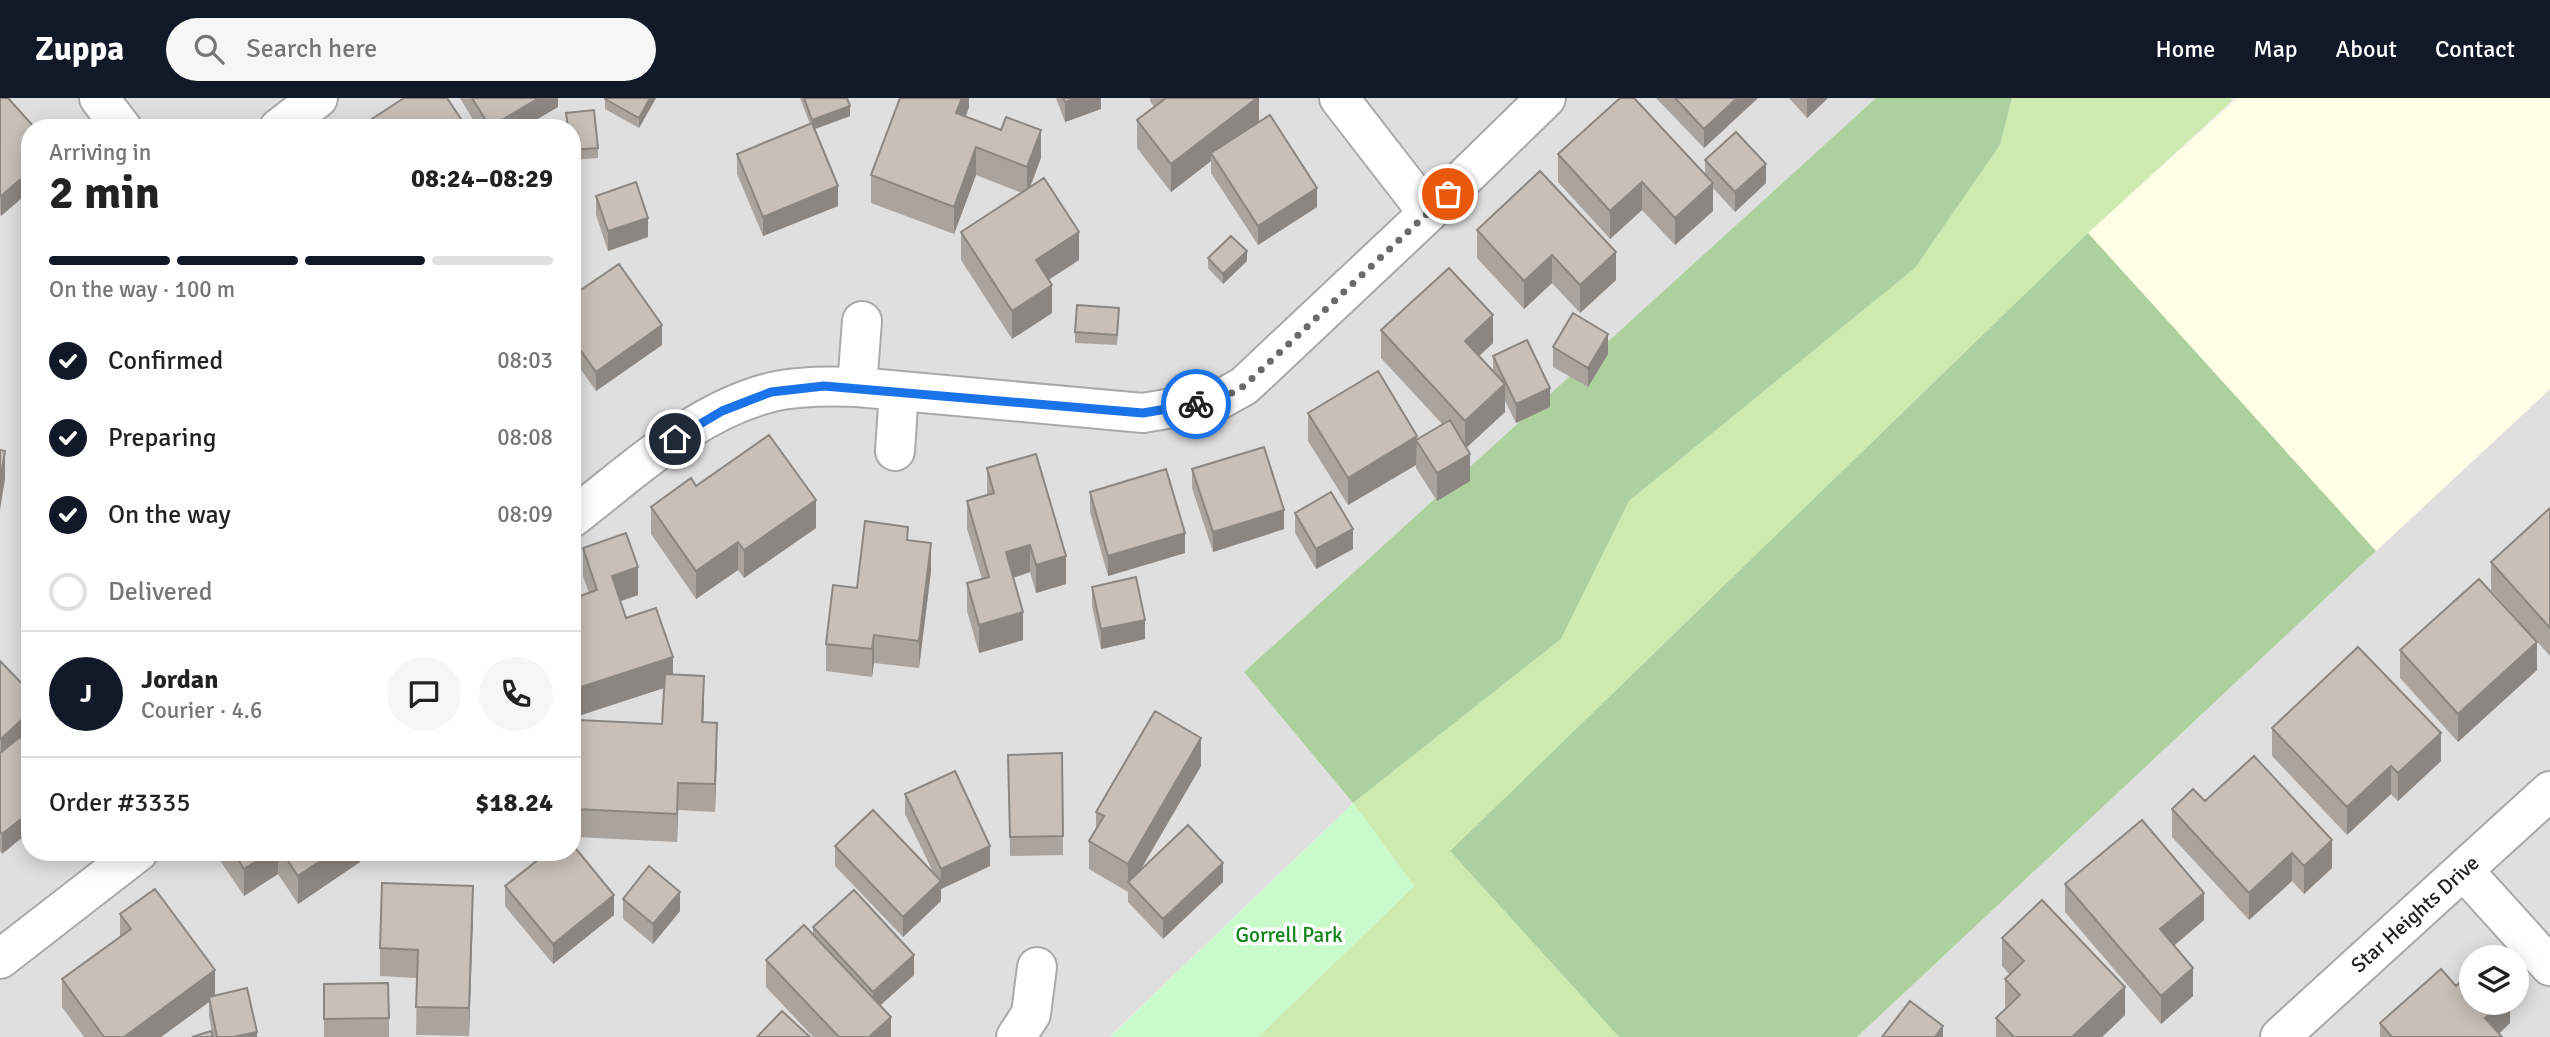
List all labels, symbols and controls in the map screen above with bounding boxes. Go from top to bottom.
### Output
search box [166,18,656,81]
text: Zuppa [35,29,124,70]
icon: search [190,30,228,68]
text: Search here [246,33,377,65]
text: Home [2155,34,2215,64]
text: Map [2253,34,2298,64]
text: About [2336,34,2397,64]
text: Contact [2435,34,2515,64]
text: Arriving in [49,138,151,167]
text: 08:24–08:29 [411,163,553,195]
pin [1418,164,1478,224]
text: 2 min [49,165,160,221]
icon: bag [1429,175,1467,213]
text: On the way · 100 m [49,275,235,304]
icon: check [49,342,87,380]
text: Confirmed [108,345,223,377]
text: 08:03 [497,346,553,375]
courier [1161,369,1231,439]
icon: bike [1177,385,1215,423]
pin [645,409,705,469]
icon: check [49,419,87,457]
icon: home [656,420,694,458]
text: Preparing [108,422,216,454]
text: 08:08 [497,423,553,452]
icon: check [49,496,87,534]
text: On the way [108,499,231,531]
text: 08:09 [497,500,553,529]
text: Delivered [108,576,213,608]
button: chat [387,657,461,731]
button: phone [479,657,553,731]
text: Jordan [141,664,218,696]
text: J [80,678,92,710]
text: Courier · 4.6 [141,696,262,725]
text: Order #3335 [49,787,190,819]
text: $18.24 [475,787,553,819]
street label: Star Heights Drive [2346,850,2484,978]
park label: Gorrell Park [1235,922,1343,948]
map controls [2459,945,2529,1015]
button: layers [2459,945,2529,1015]

